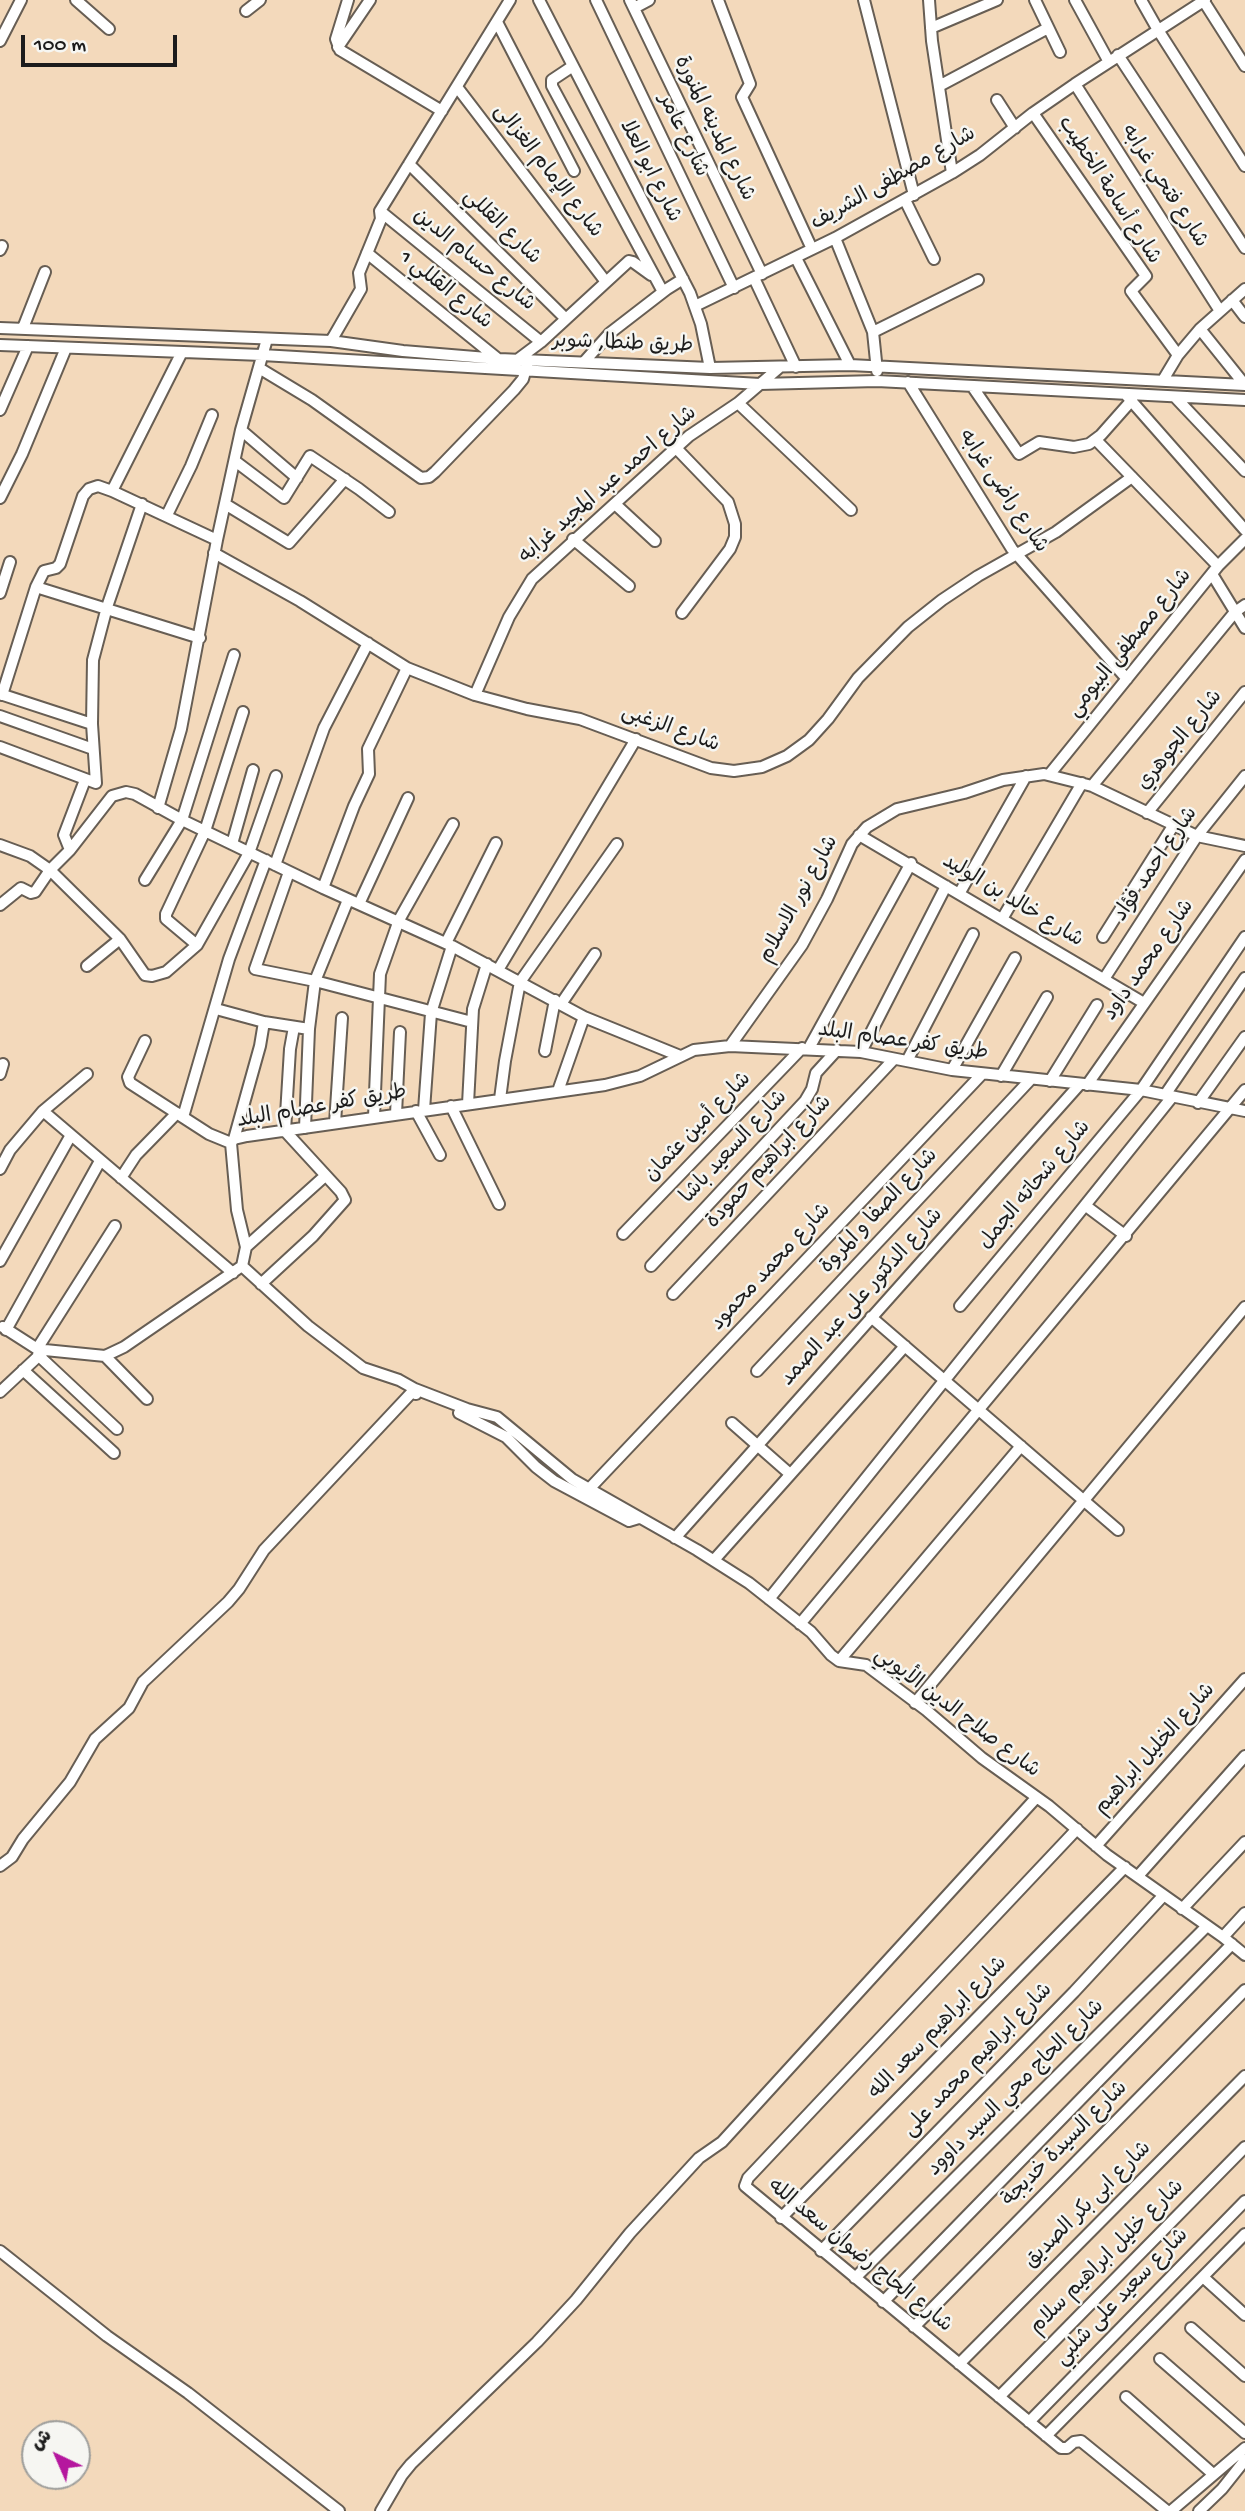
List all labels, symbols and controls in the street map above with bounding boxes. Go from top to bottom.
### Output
scale bar [24,21,180,65]
text: 100 m [34,34,86,59]
street label: شارع المدينه المنورة [667,52,759,206]
street label: شارع عامر [651,90,713,182]
street label: شارع الإمام الغزالى [487,100,607,244]
street label: شارع أسامة الخطيب [1051,112,1165,270]
street label: شارع ابو العلا [612,117,686,227]
street label: شارع فتحي غرابه [1114,121,1212,253]
street label: شارع مصطفى الشريف [807,123,981,237]
street label: شارع القللي [457,185,545,271]
street label: شارع حسام الدين [407,204,539,318]
street label: شارع القللي 1 [394,246,496,336]
street label: طريق طنطا, شوبر [552,330,694,360]
street label: شارع احمد عبد المجيد غرابه [515,402,703,570]
street label: شارع راضى غرابه [952,426,1052,558]
street label: شارع مصطفى البيومي [1063,565,1199,723]
street label: شارع الجوهري [1133,686,1229,796]
street label: شارع الزغبى [618,701,722,759]
street label: شارع احمد فؤاد [1109,803,1205,927]
street label: شارع نور الاسلام [755,832,845,968]
street label: شارع خالد بن الوليد [937,850,1087,954]
street label: شارع محمد داود [1099,896,1201,1026]
street label: طريق كفر عصام البلد [816,1019,990,1067]
street label: شارع أمين عثمان [640,1068,758,1188]
street label: طريق كفر عصام البلد [235,1081,409,1135]
street label: شارع السعيد باشا [676,1086,794,1210]
street label: شارع ابراهيم حمودة [702,1091,838,1235]
street label: شارع شحاته الجمل [975,1116,1097,1256]
street label: شارع الصفا و المروة [816,1144,944,1280]
street label: شارع محمد محمود [707,1199,837,1337]
street label: شارع الدكتور على عبد الصمد [776,1204,950,1392]
street label: شارع صلاح الدين الأيوبي [868,1643,1044,1785]
street label: شارع الخليل ابراهيم [1090,1679,1222,1821]
street label: شارع ابراهيم سعد الله [864,1952,1014,2106]
street label: شارع ابراهيم محمد على [899,1979,1059,2143]
street label: شارع الحاج محي السيد داوود [923,1995,1111,2183]
street label: شارع السيدة خديجة [998,2077,1134,2213]
street label: شارع ابى بكر الصديق [1020,2137,1158,2275]
street label: شارع الحاج رضوان سعد الله [762,2175,956,2339]
street label: شارع خليل ابراهيم سلام [1025,2175,1191,2341]
street label: شارع سعيد على شلبي [1051,2224,1195,2372]
north arrow [21,2420,91,2490]
text: ش [27,2425,58,2457]

